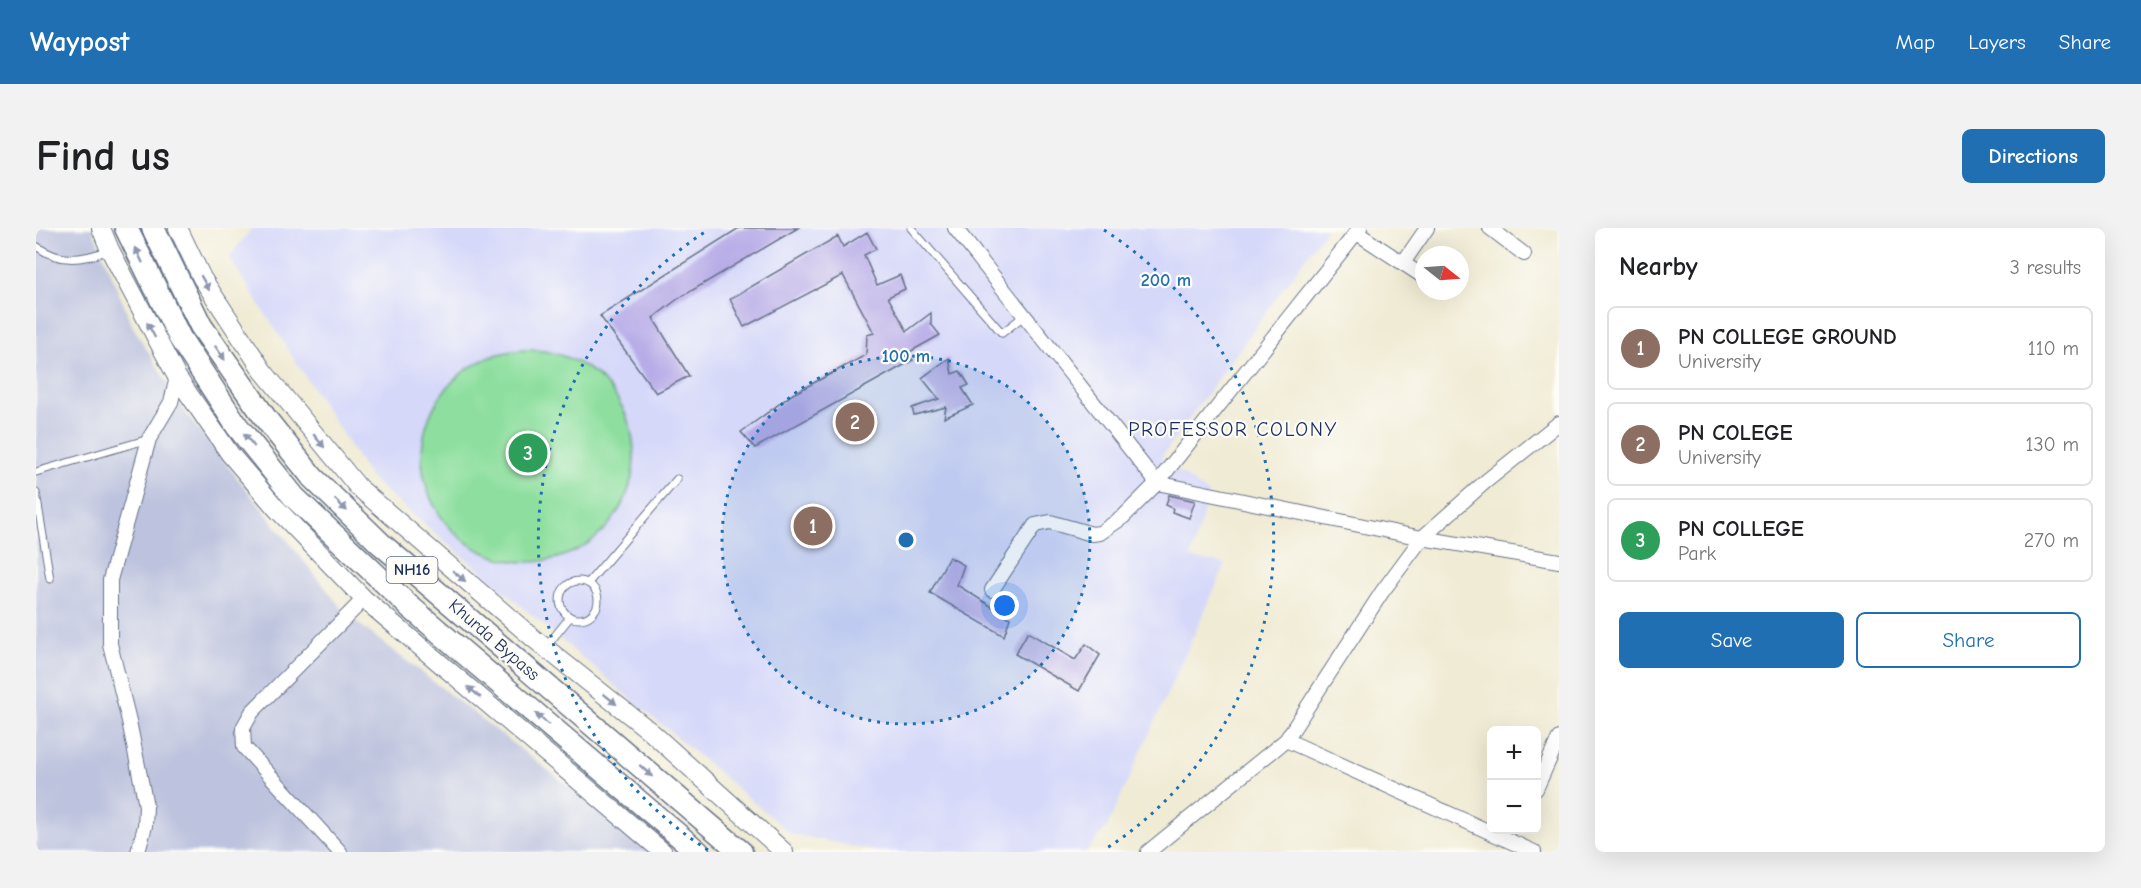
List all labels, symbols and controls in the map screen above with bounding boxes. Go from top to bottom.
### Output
text: Waypost [30,26,130,58]
text: Map [1896,30,1935,54]
text: Layers [1968,30,2026,54]
text: Share [2059,30,2111,54]
button: Directions [1962,129,2105,183]
text: Find us [36,132,170,181]
north arrow [1415,246,1469,300]
one-way arrow [135,247,144,264]
text: Nearby [1619,252,1698,282]
text: 3 results [2010,256,2081,279]
text: 200 m [1141,270,1191,291]
one-way arrow [200,274,210,291]
one-way arrow [146,321,156,338]
text: PN COLLEGE GROUND [1678,324,1897,350]
text: 1 [1637,337,1644,360]
text: 110 m [2028,337,2079,360]
one-way arrow [214,345,225,361]
text: 100 m [882,346,930,367]
text: University [1678,350,1761,373]
pin: 2 [836,400,874,444]
district label: PROFESSOR COLONY [1128,418,1338,441]
text: PN COLEGE [1678,420,1793,446]
pin: 3 [508,430,548,476]
one-way arrow [244,433,256,448]
one-way arrow [312,433,325,448]
text: 2 [1636,433,1645,456]
text: 130 m [2026,433,2079,456]
text: University [1678,446,1761,469]
one-way arrow [334,498,348,512]
pin: 1 [794,504,832,548]
text: PN COLLEGE [1678,516,1804,542]
text: 3 [1636,529,1645,552]
text: 270 m [2024,529,2079,552]
centre of rings [896,530,916,550]
text: Park [1678,542,1716,565]
road number: NH16 [386,557,437,583]
one-way arrow [451,569,466,582]
your location [990,591,1019,620]
street label: Khurda Bypass [444,595,544,685]
button: Save [1619,612,1844,668]
button: Share [1856,612,2081,668]
one-way arrow [467,686,482,699]
one-way arrow [602,692,618,705]
one-way arrow [535,713,550,726]
map controls [1487,726,1541,834]
button: + [1487,726,1541,780]
one-way arrow [638,765,654,778]
button: − [1487,780,1541,834]

